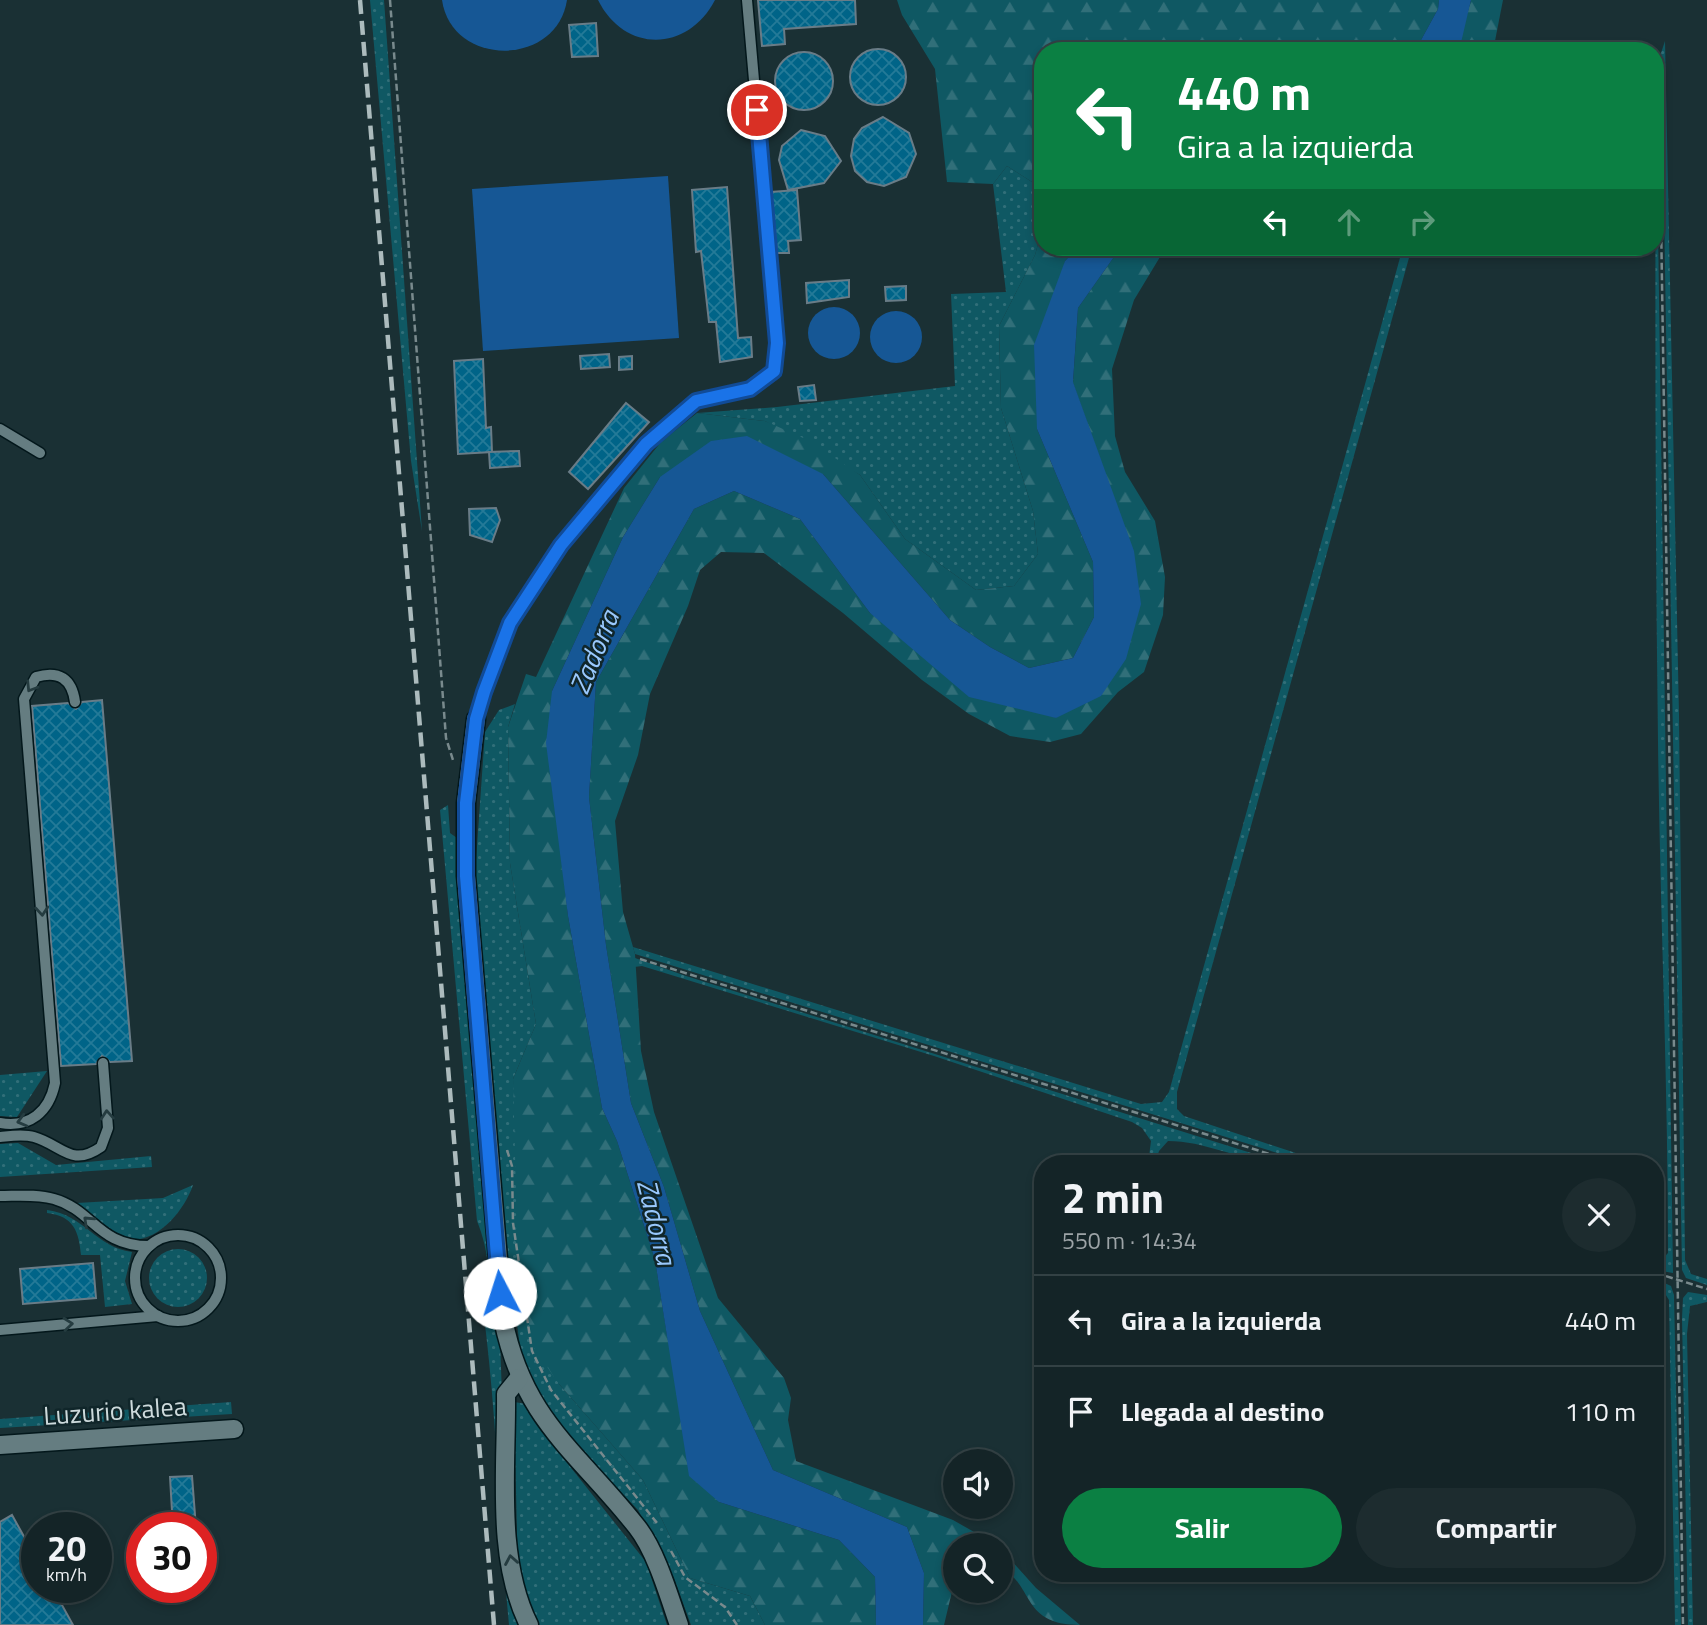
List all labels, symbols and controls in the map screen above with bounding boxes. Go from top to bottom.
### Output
text: 440 m [1177,54,1311,129]
icon: left [1062,70,1153,161]
pin [727,80,787,140]
icon: arrive [738,91,776,129]
text: Gira a la izquierda [1177,122,1413,170]
icon: left [1257,203,1295,241]
icon: ahead [1330,203,1368,241]
icon: right [1403,203,1441,241]
water label: Zadorra [557,602,630,700]
one-way arrow [26,679,39,692]
one-way arrow [34,906,49,917]
one-way arrow [100,1109,115,1120]
one-way arrow [17,1113,29,1128]
text: 2 min [1062,1165,1164,1229]
water label: Zadorra [626,1175,689,1271]
button: close [1562,1178,1636,1252]
one-way arrow [83,1217,96,1229]
text: 550 m · 14:34 [1062,1223,1197,1258]
position arrow [463,1256,537,1330]
text: Gira a la izquierda [1121,1301,1322,1340]
text: 440 m [1565,1301,1636,1340]
icon: left [1062,1302,1100,1340]
one-way arrow [63,1317,74,1332]
street label: Luzurio kalea [42,1386,188,1435]
text: Llegada al destino [1121,1392,1324,1431]
text: 110 m [1565,1392,1636,1431]
icon: arrive [1062,1393,1100,1431]
map controls [943,1449,1013,1603]
button: sound [943,1449,1013,1519]
button: Salir [1062,1488,1342,1568]
button: Compartir [1356,1488,1636,1568]
speed limit sign: 30 [126,1512,217,1603]
text: 20 [47,1521,86,1575]
button: search [943,1533,1013,1603]
one-way arrow [504,1554,519,1566]
text: km/h [46,1561,87,1588]

